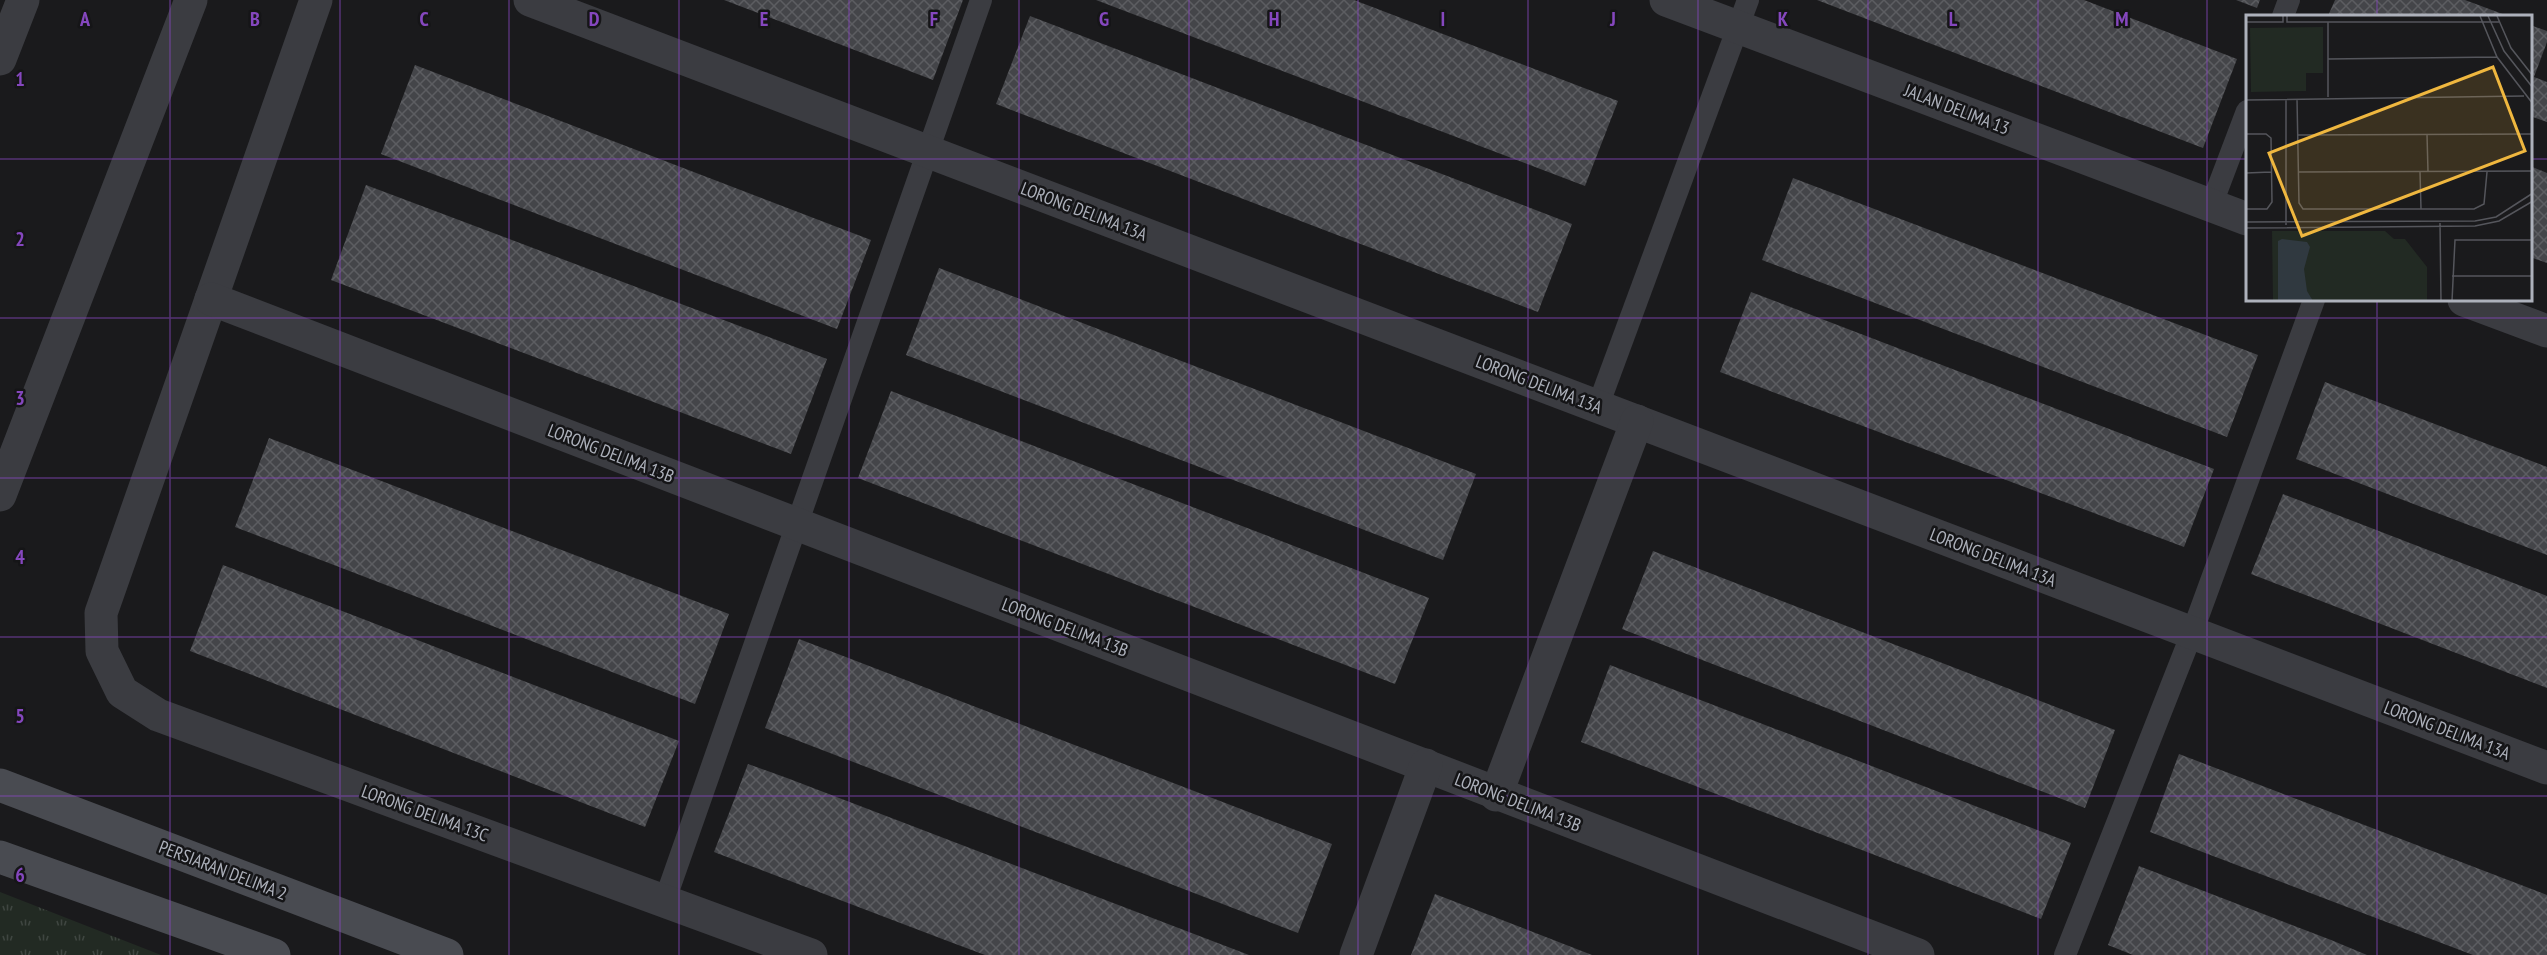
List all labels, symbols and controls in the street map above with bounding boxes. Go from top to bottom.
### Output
text: A [79,6,91,32]
text: B [250,6,260,32]
text: C [419,6,429,32]
text: D [589,6,600,32]
text: E [760,6,768,32]
text: F [930,6,938,32]
text: G [1099,6,1109,32]
text: H [1269,6,1279,32]
text: I [1441,6,1445,32]
text: J [1609,6,1616,32]
text: K [1778,6,1789,32]
text: L [1949,6,1958,32]
text: M [2115,6,2129,32]
inset map [2246,15,2532,302]
text: 1 [15,66,25,92]
street label: JALAN DELIMA 13 [1900,78,2013,140]
street label: LORONG DELIMA 13A [1018,176,1151,246]
text: 2 [15,226,25,252]
street label: LORONG DELIMA 13A [1473,349,1606,419]
text: 3 [15,385,25,411]
street label: LORONG DELIMA 13B [545,418,677,488]
street label: LORONG DELIMA 13A [1927,522,2060,592]
text: 4 [15,544,25,570]
street label: LORONG DELIMA 13B [999,592,1131,662]
street label: LORONG DELIMA 13A [2381,695,2514,765]
text: 5 [15,703,25,729]
street label: LORONG DELIMA 13B [1452,767,1584,837]
street label: LORONG DELIMA 13C [358,779,492,847]
street label: PERSIARAN DELIMA 2 [156,835,290,905]
text: 6 [15,862,25,888]

